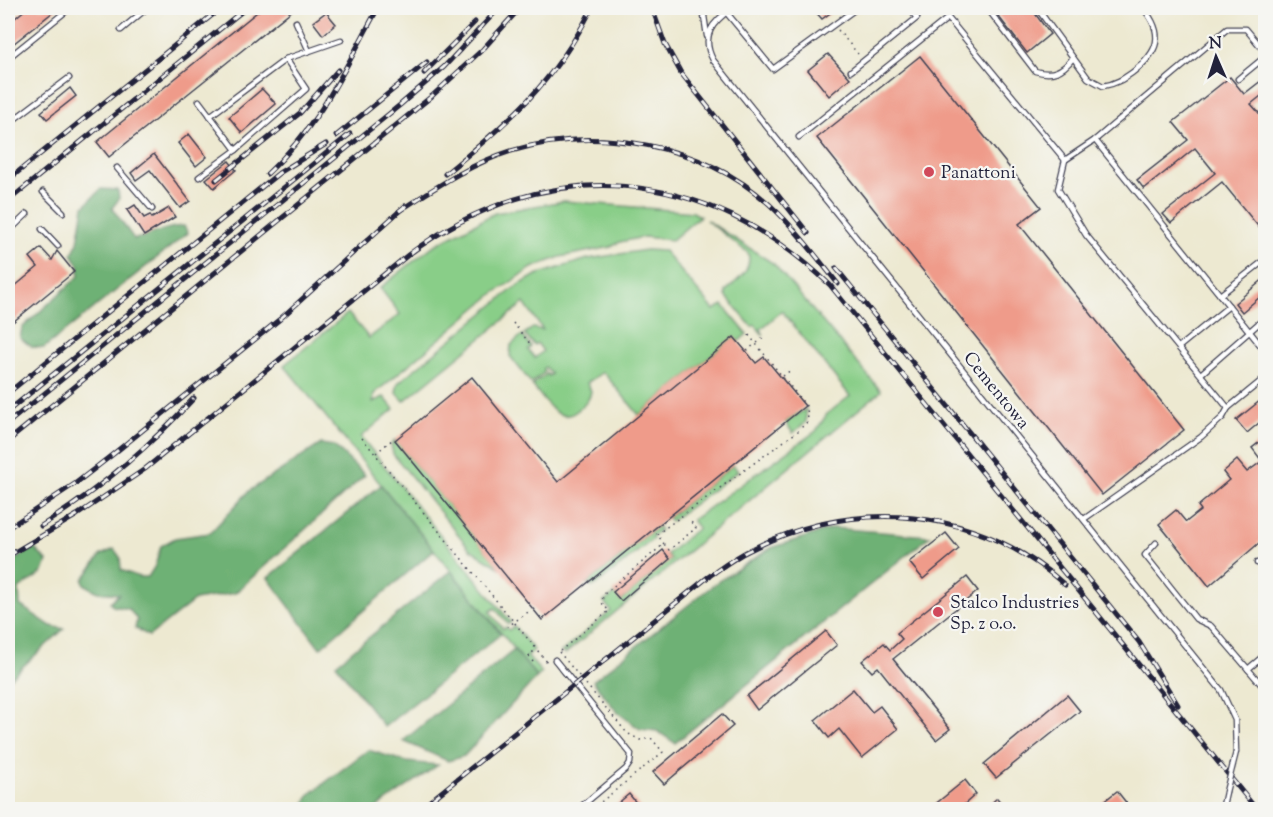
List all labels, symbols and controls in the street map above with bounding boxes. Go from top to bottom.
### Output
north arrow [1186,27,1246,87]
text: N [1208,33,1223,56]
place label: Panattoni [941,161,1016,187]
marker: Panattoni [922,165,936,179]
street label: Cementowa [956,347,1035,436]
place label: Stalco Industries Sp. z o.o. [950,591,1079,638]
marker: Stalco Industries Sp. z o.o. [931,605,945,619]

